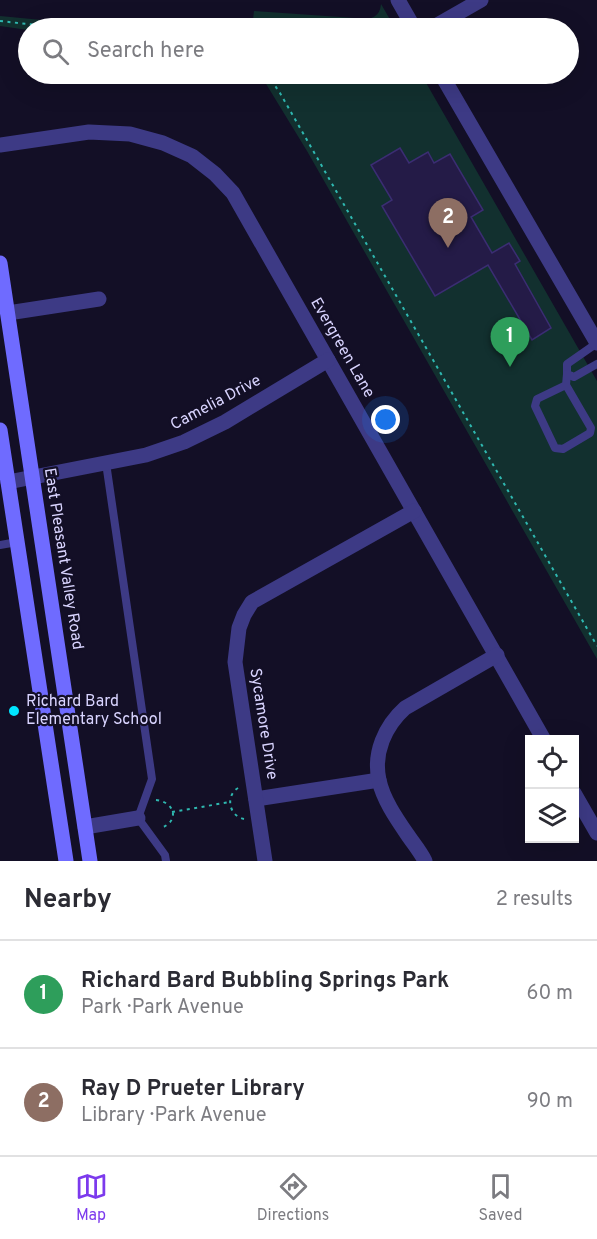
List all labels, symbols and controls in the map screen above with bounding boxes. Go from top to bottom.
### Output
search box [18,18,579,84]
icon: search [39,35,72,68]
text: Search here [87,38,205,65]
pin: 2 [428,198,468,248]
street label: Evergreen Lane [305,294,379,402]
pin: 1 [490,318,530,367]
street label: Camelia Drive [167,371,265,435]
your location [371,405,400,434]
street label: East Pleasant Valley Road [39,467,87,651]
street label: Sycamore Drive [244,667,282,781]
place label: Richard Bard Elementary School [26,692,162,730]
marker: Richard Bard Elementary School [7,704,21,718]
map controls [525,735,579,843]
button: locate [525,735,579,789]
button: layers [525,789,579,843]
text: Nearby [24,884,112,917]
text: 2 results [496,887,573,913]
text: Richard Bard Bubbling Springs Park [81,968,449,995]
text: 1 [40,981,48,1007]
text: 60 m [527,981,573,1007]
text: Park · Park Avenue [81,995,244,1021]
text: Ray D Prueter Library [81,1076,305,1103]
text: 2 [37,1089,50,1115]
text: 90 m [527,1089,573,1115]
text: Library · Park Avenue [81,1103,267,1129]
tab: Map [75,1170,108,1226]
tab: Directions [257,1170,329,1226]
tab: Saved [478,1170,522,1226]

